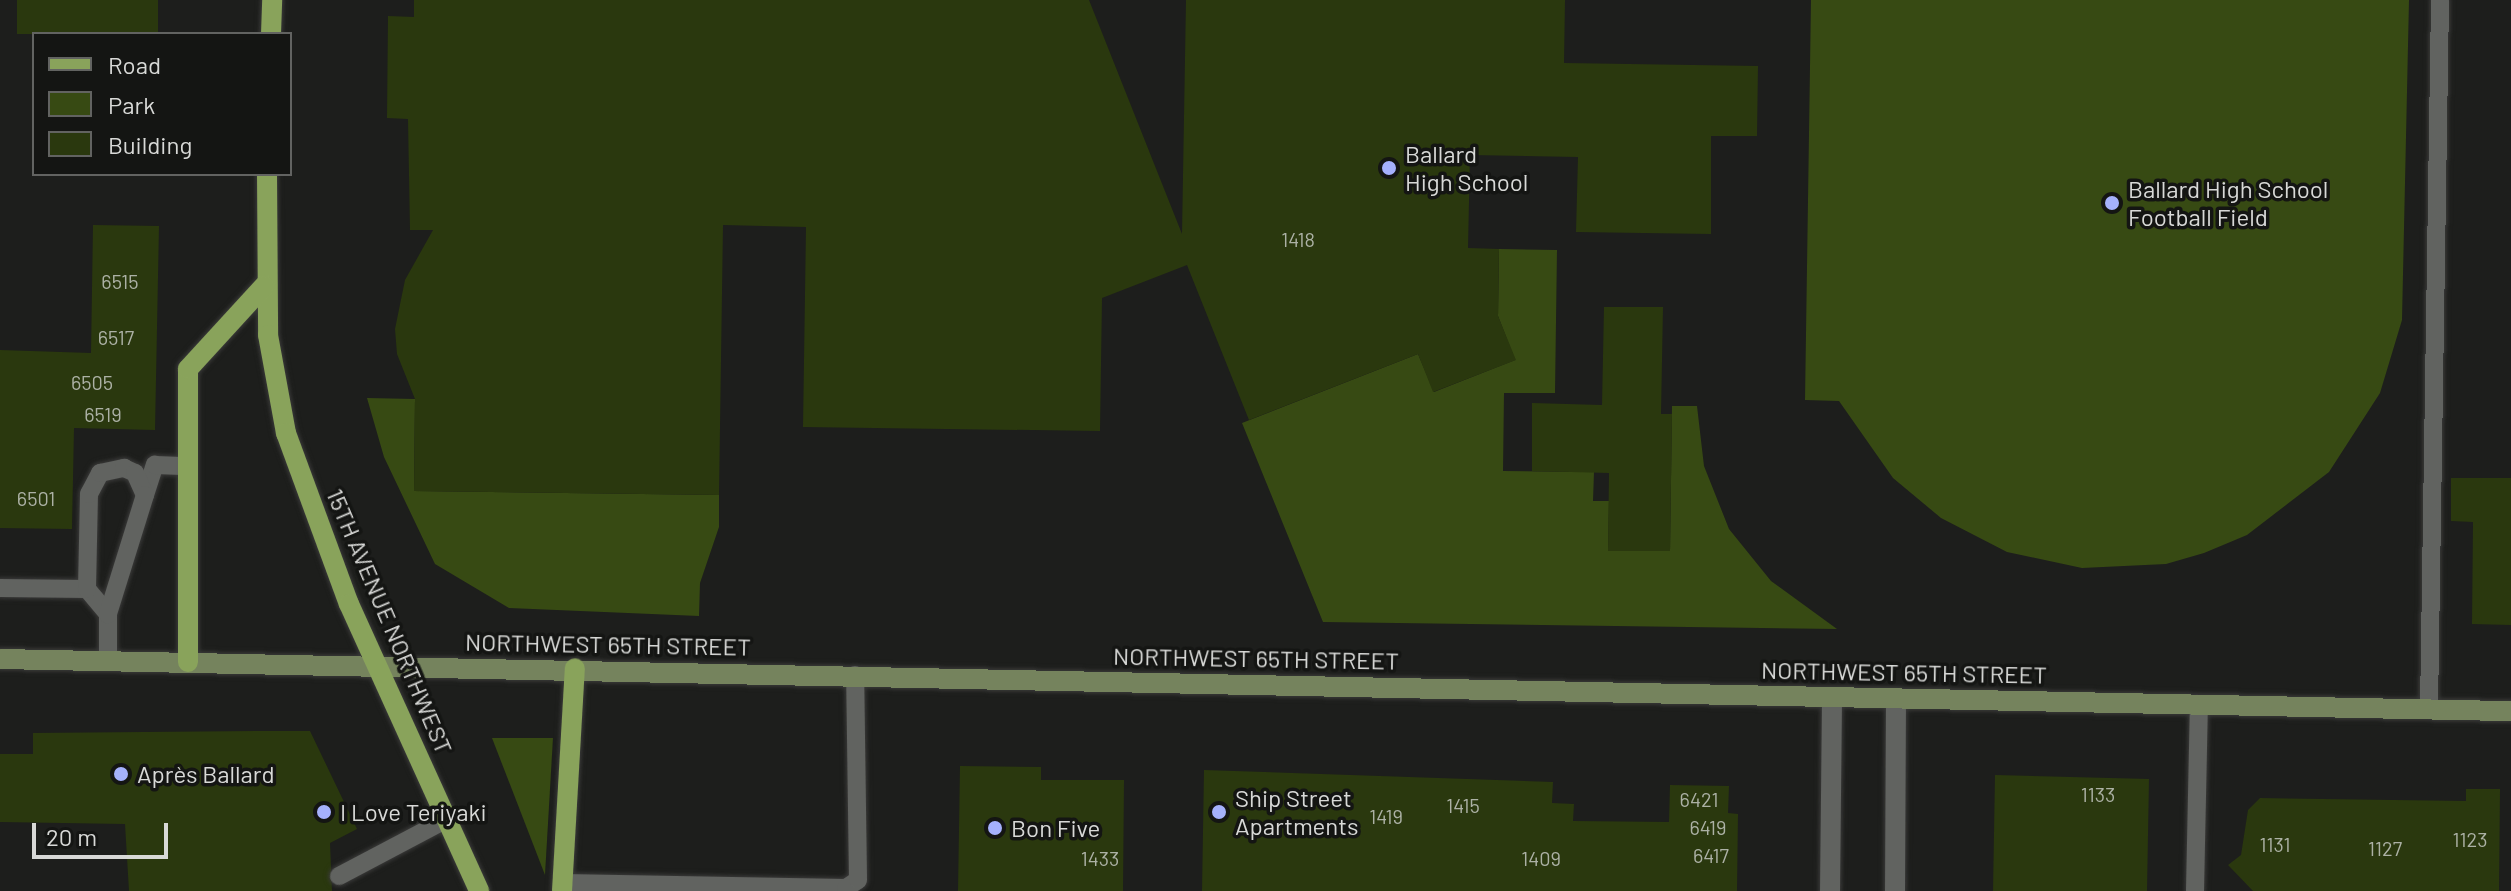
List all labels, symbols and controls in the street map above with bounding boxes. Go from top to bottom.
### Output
legend [32,32,292,176]
text: Road [108,50,161,79]
text: Park [108,90,155,119]
text: Building [108,130,192,159]
place label: Ballard High School [1405,140,1528,196]
marker: Ballard High School [1380,159,1398,177]
place label: Ballard High School Football Field [2128,175,2328,231]
marker: Ballard High School Football Field [2103,194,2121,212]
house number: 1418 [1281,227,1315,251]
house number: 6515 [101,269,139,293]
house number: 6517 [98,325,134,349]
house number: 6505 [71,370,113,394]
house number: 6519 [84,402,122,426]
street label: 15TH AVENUE NORTHWEST [321,484,459,758]
house number: 6501 [17,486,55,510]
street label: NORTHWEST 65TH STREET [465,627,751,661]
street label: NORTHWEST 65TH STREET [1113,641,1399,675]
street label: NORTHWEST 65TH STREET [1761,655,2047,689]
place label: Après Ballard [137,760,275,788]
marker: Après Ballard [112,765,130,783]
house number: 1133 [2081,782,2115,806]
place label: Ship Street Apartments [1235,784,1359,840]
house number: 6421 [1680,787,1718,811]
house number: 1415 [1446,793,1480,817]
place label: I Love Teriyaki [340,798,487,826]
marker: I Love Teriyaki [315,803,333,821]
marker: Ship Street Apartments [1210,803,1228,821]
house number: 1419 [1369,804,1403,828]
scale bar [36,807,172,857]
place label: Bon Five [1011,814,1100,842]
house number: 6419 [1690,815,1726,839]
marker: Bon Five [986,819,1004,837]
text: 20 m [46,822,97,851]
house number: 1123 [2453,827,2487,851]
house number: 1131 [2259,832,2291,856]
house number: 1127 [2368,836,2402,860]
house number: 6417 [1693,843,1729,867]
house number: 1433 [1081,846,1119,870]
house number: 1409 [1521,846,1561,870]

